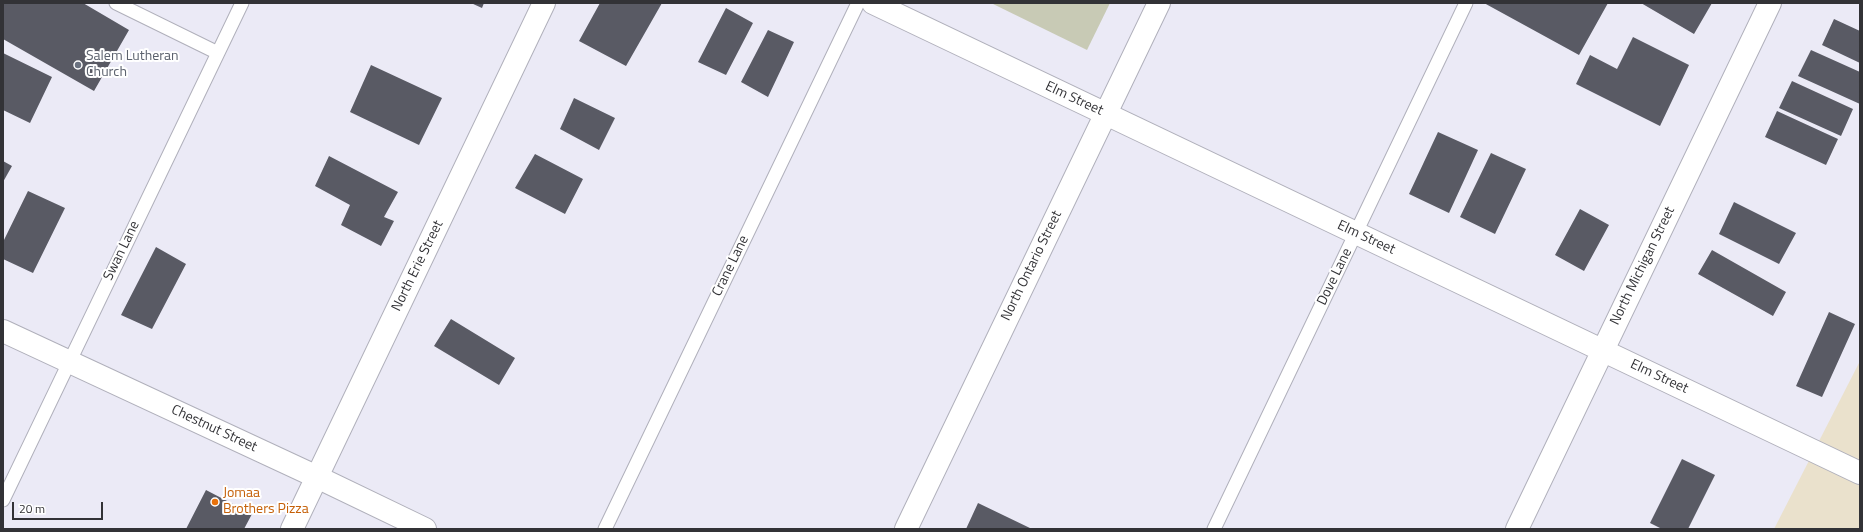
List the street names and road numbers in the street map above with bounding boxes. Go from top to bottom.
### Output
street label: Elm Street [1042,78,1106,120]
street label: North Michigan Street [1607,204,1679,328]
street label: North Ontario Street [998,208,1066,324]
street label: Elm Street [1334,217,1398,259]
street label: North Erie Street [389,218,447,314]
street label: Swan Lane [100,219,144,283]
street label: Crane Lane [709,233,753,299]
street label: Dove Lane [1314,246,1356,308]
street label: Elm Street [1627,356,1691,398]
street label: Chestnut Street [168,402,260,456]

